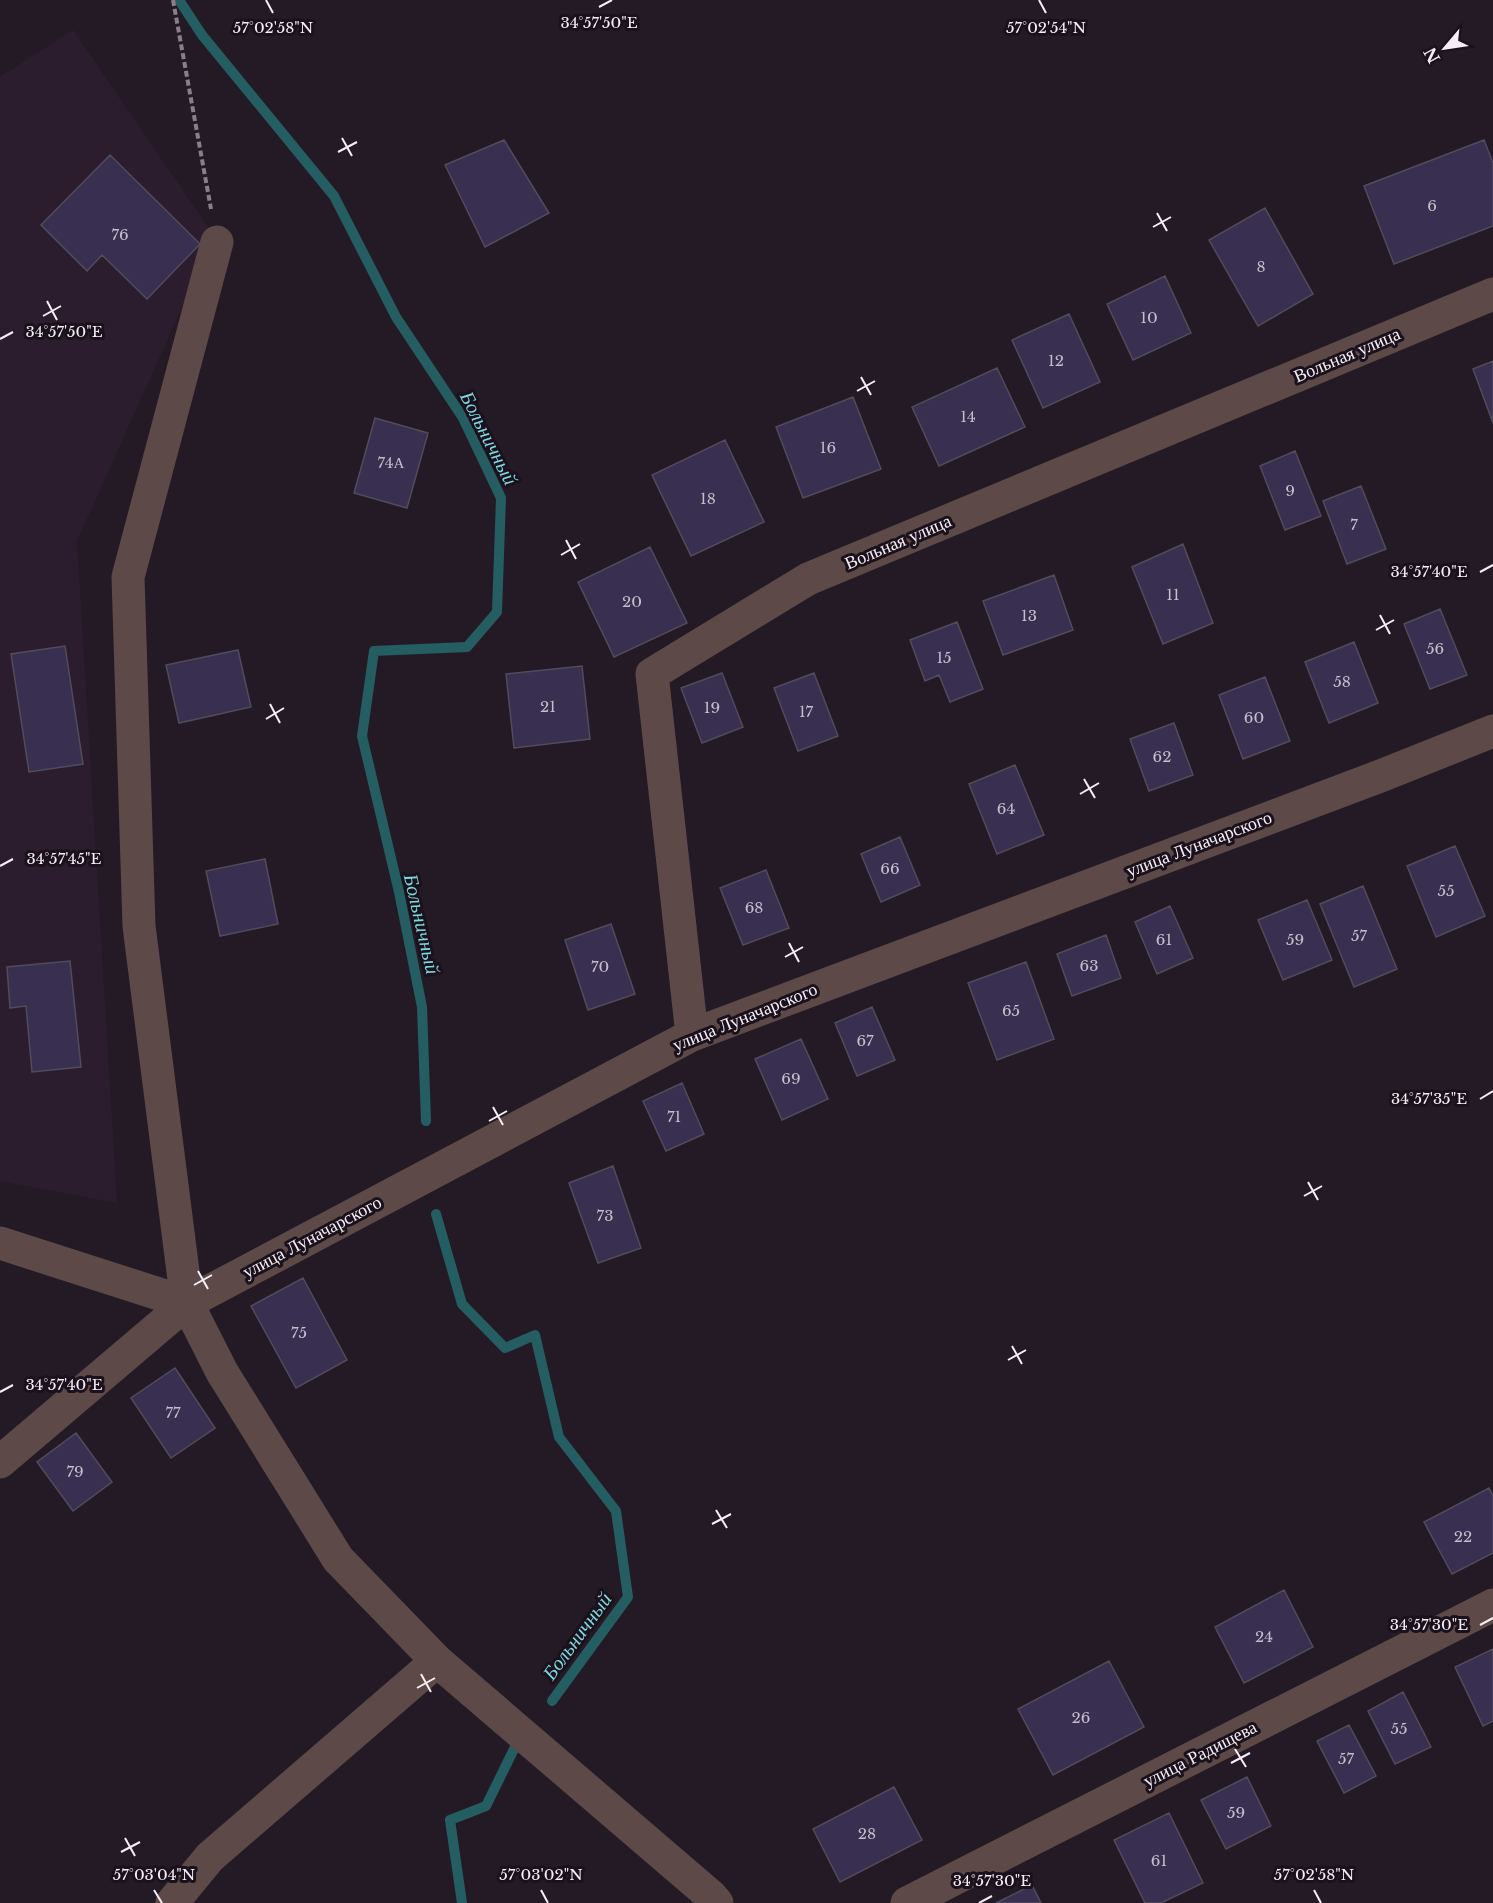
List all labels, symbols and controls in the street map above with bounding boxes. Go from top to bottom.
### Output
text: 34°57'50"E [560,13,638,32]
text: 57°02'58"N [233,18,313,37]
text: 57°02'54"N [1006,18,1086,37]
north arrow [1415,18,1475,78]
text: N [1419,44,1444,67]
house number: 6 [1427,196,1437,215]
house number: 76 [111,225,129,244]
house number: 8 [1256,257,1266,276]
house number: 10 [1140,308,1158,327]
text: 34°57'50"E [25,322,103,341]
street label: Вольная улица [1290,323,1404,387]
house number: 12 [1048,351,1064,370]
water label: Больничный [455,386,523,489]
house number: 14 [960,407,976,426]
house number: 16 [820,438,836,457]
house number: 74А [378,453,405,472]
house number: 9 [1285,481,1295,500]
house number: 18 [700,489,716,508]
street label: Вольная улица [841,510,955,574]
house number: 7 [1350,515,1358,534]
text: 34°57'40"E [1390,562,1468,581]
house number: 11 [1166,585,1180,604]
house number: 20 [622,592,642,611]
house number: 13 [1021,606,1037,625]
house number: 56 [1426,639,1444,658]
house number: 15 [936,648,952,667]
house number: 58 [1333,672,1351,691]
house number: 21 [540,697,556,716]
house number: 19 [704,698,720,717]
house number: 17 [799,702,814,721]
house number: 60 [1244,708,1264,727]
house number: 62 [1153,747,1171,766]
house number: 64 [997,799,1015,818]
street label: улица Луначарского [1123,806,1275,882]
text: 34°57'45"E [26,849,102,868]
house number: 66 [880,859,900,878]
water label: Больничный [399,871,445,976]
house number: 55 [1437,881,1455,900]
house number: 68 [745,898,763,917]
house number: 57 [1351,926,1367,945]
house number: 61 [1156,930,1172,949]
house number: 59 [1286,930,1304,949]
house number: 63 [1080,956,1098,975]
house number: 70 [591,957,609,976]
street label: улица Луначарского [669,978,821,1056]
house number: 65 [1002,1001,1020,1020]
house number: 67 [856,1031,874,1050]
house number: 69 [781,1069,801,1088]
text: 34°57'35"E [1391,1089,1467,1108]
house number: 71 [667,1107,681,1126]
street label: улица Луначарского [239,1191,385,1283]
house number: 73 [597,1206,613,1225]
house number: 75 [291,1323,307,1342]
text: 34°57'40"E [25,1375,103,1394]
house number: 77 [165,1403,181,1422]
house number: 79 [66,1462,84,1481]
house number: 22 [1454,1527,1472,1546]
water label: Больничный [537,1588,617,1685]
text: 34°57'30"E [1390,1615,1468,1634]
house number: 24 [1255,1627,1273,1646]
house number: 26 [1072,1708,1090,1727]
street label: улица Радищева [1140,1716,1260,1792]
house number: 55 [1390,1719,1408,1738]
house number: 57 [1338,1749,1354,1768]
house number: 59 [1227,1803,1245,1822]
house number: 28 [858,1824,876,1843]
house number: 61 [1151,1851,1167,1870]
text: 57°03'04"N [113,1865,195,1884]
text: 57°03'02"N [499,1865,583,1884]
text: 57°02'58"N [1274,1865,1354,1884]
text: 34°57'30"E [953,1871,1031,1890]

